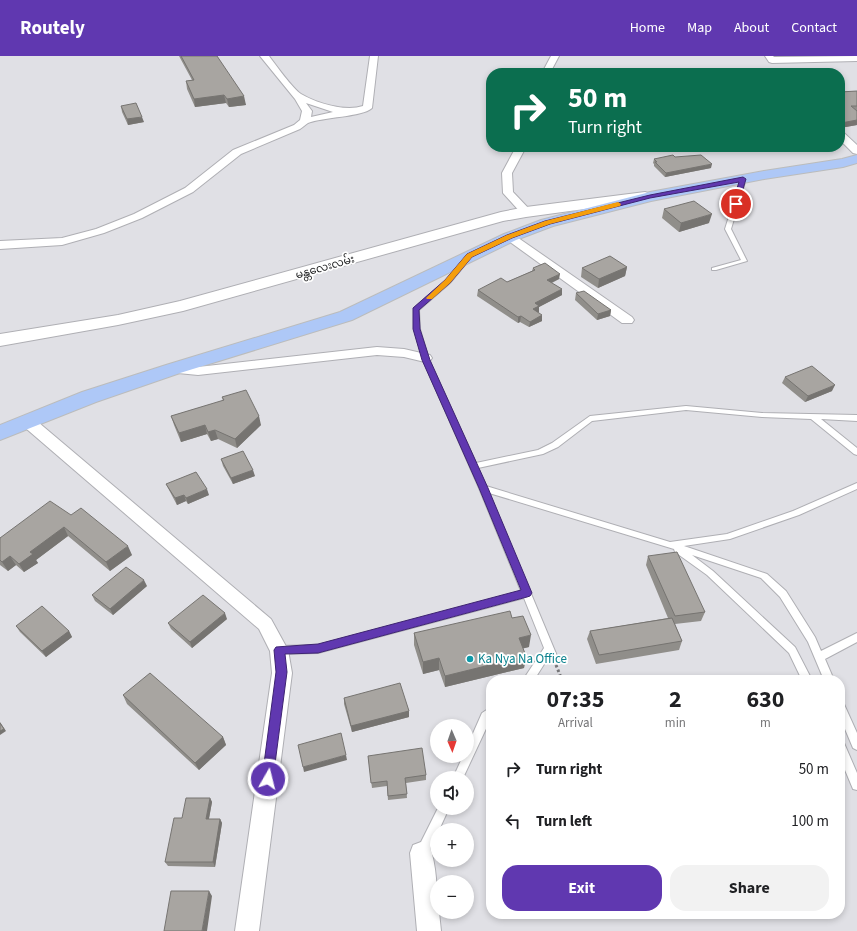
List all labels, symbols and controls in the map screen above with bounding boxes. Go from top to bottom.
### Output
text: Routely [20,15,85,42]
text: Home [630,18,665,38]
text: Map [687,18,712,38]
text: About [734,18,769,38]
text: Contact [791,18,837,38]
text: 50 m [568,78,627,118]
icon: right [502,84,554,136]
text: Turn right [568,115,642,140]
pin [719,187,753,221]
icon: arrive [725,193,747,215]
street label: မန္တလေးလမ်း [294,251,357,284]
place label: Ka Nya Na Office [478,650,567,668]
marker: Ka Nya Na Office [465,654,475,664]
text: 07:35 [546,682,604,717]
text: 2 [669,682,682,717]
text: 630 [746,682,784,717]
text: Arrival [558,714,593,732]
text: min [665,714,686,732]
text: m [760,714,771,732]
north arrow [430,719,474,763]
map controls [430,719,474,919]
position arrow [247,758,289,800]
icon: right [502,758,524,780]
text: Turn right [536,759,602,780]
text: 50 m [799,759,829,780]
button: sound [430,771,474,815]
icon: left [502,810,524,832]
text: Turn left [536,811,592,832]
text: 100 m [791,811,829,832]
button: + [430,823,474,867]
button: Exit [502,865,662,911]
button: Share [670,865,829,911]
button: − [430,875,474,919]

